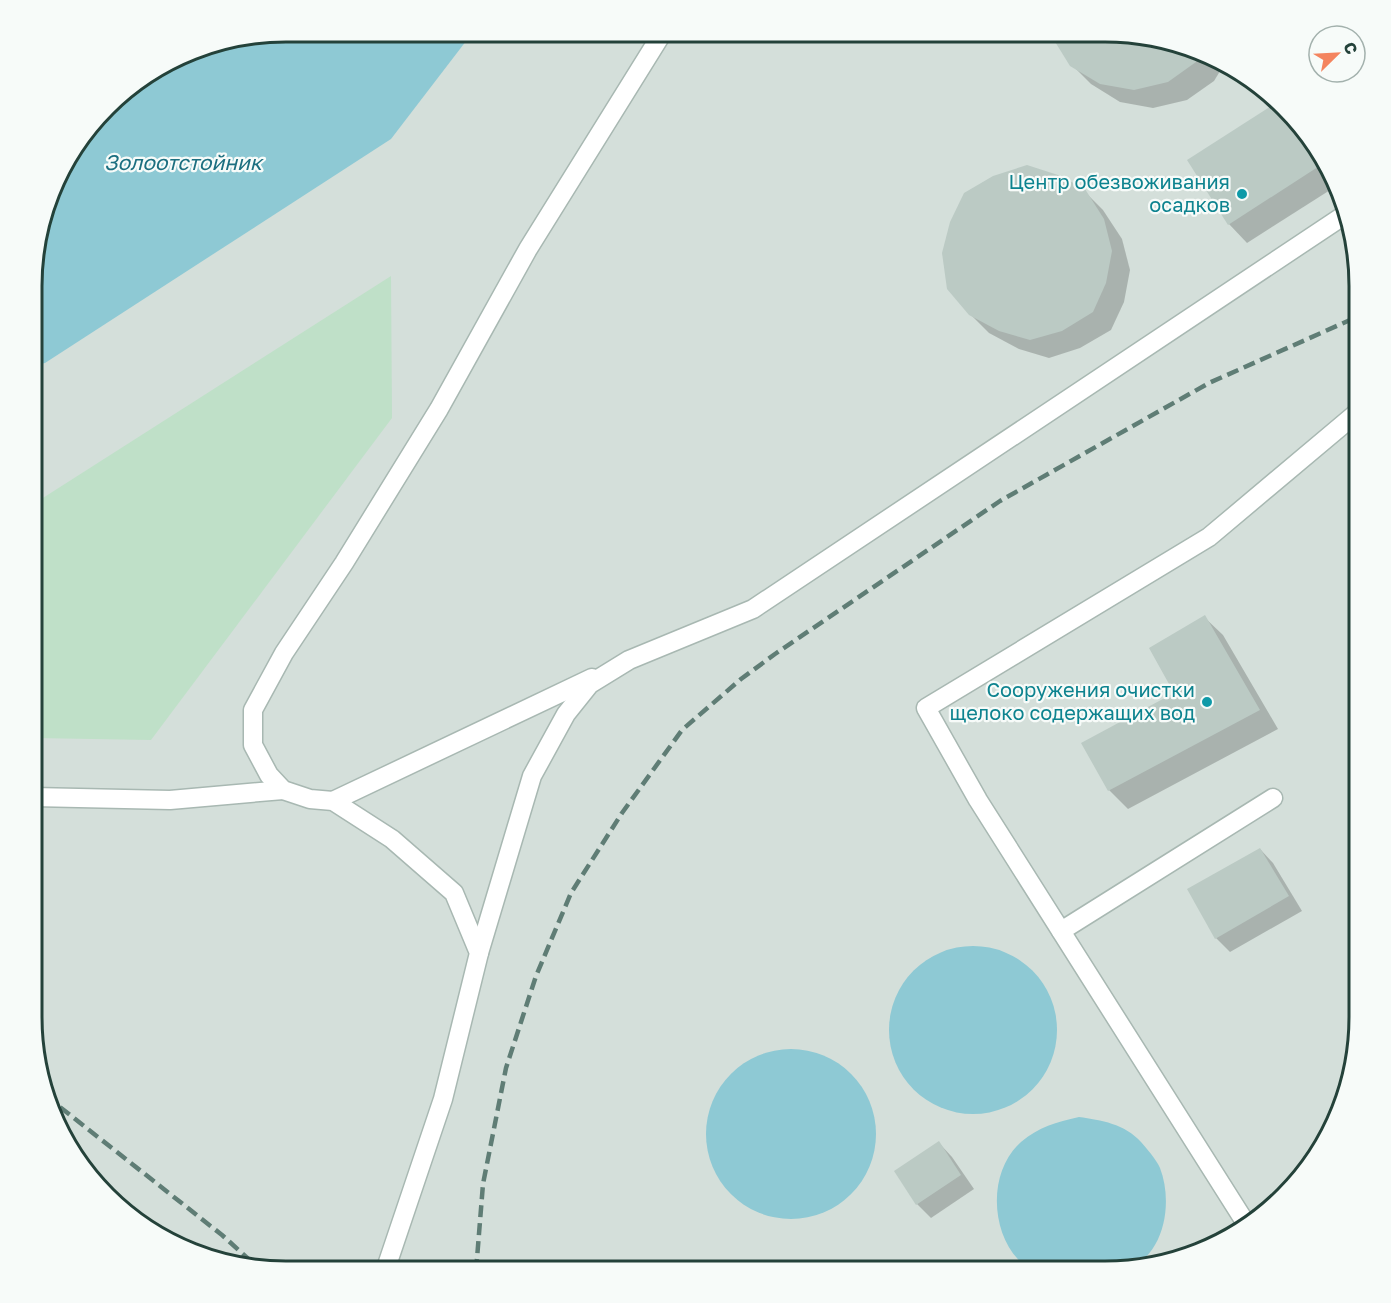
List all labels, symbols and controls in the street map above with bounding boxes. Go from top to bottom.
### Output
north arrow [1307,24,1367,84]
text: С [1339,39,1362,57]
water label: Золоотстойник [104,149,265,175]
place label: Центр обезвоживания осадков [1009,169,1230,216]
marker: Центр обезвоживания осадков [1235,187,1249,201]
place label: Сооружения очистки щелоко содержащих вод [949,677,1195,724]
marker: Сооружения очистки щелоко содержащих вод [1200,695,1214,709]

